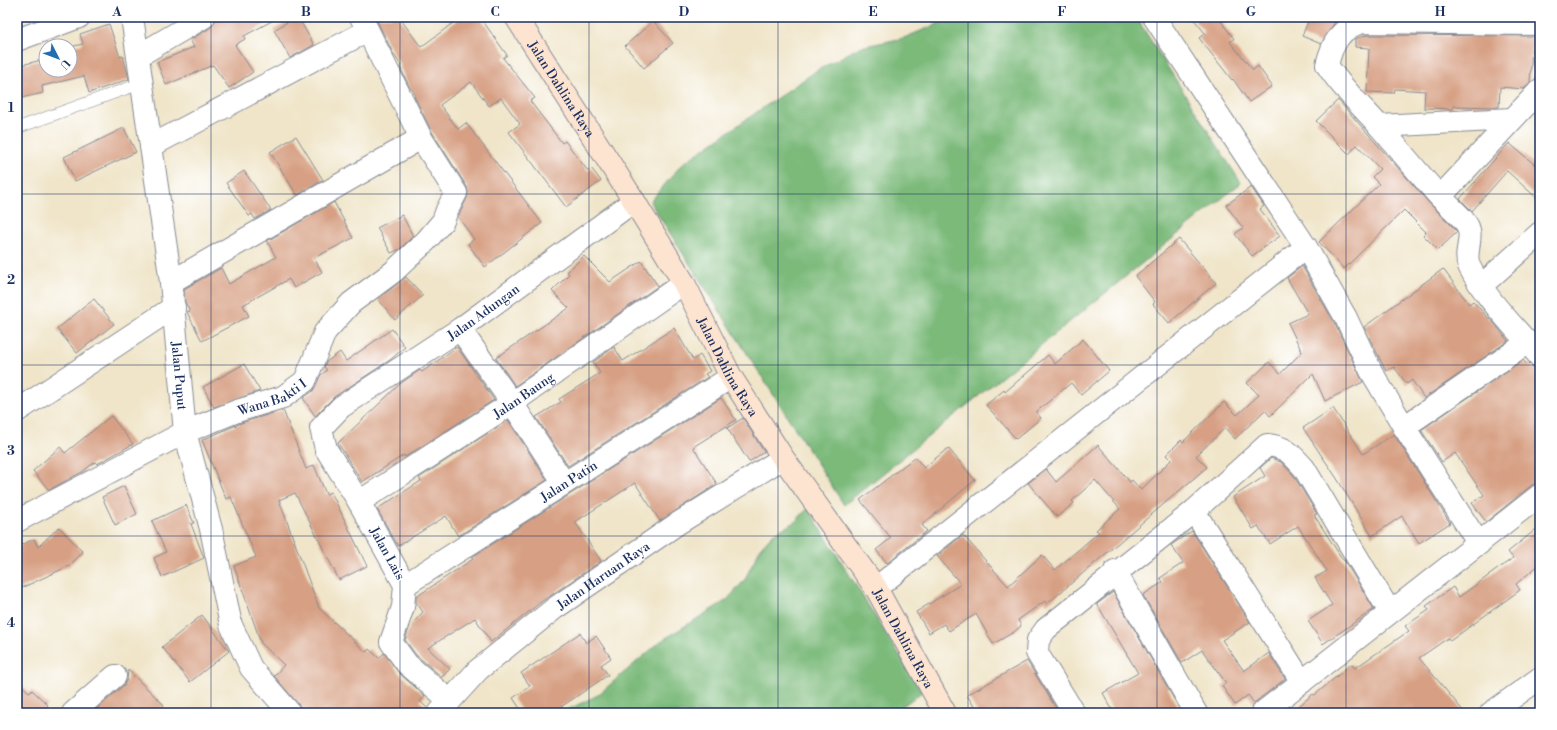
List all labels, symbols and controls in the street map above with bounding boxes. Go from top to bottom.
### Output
text: A [111,4,122,20]
text: B [301,4,311,20]
text: C [490,4,500,20]
text: D [679,4,689,20]
text: E [868,4,878,20]
text: F [1057,4,1067,20]
text: G [1246,4,1257,20]
text: H [1435,4,1446,20]
street label: Jalan Dahlina Raya [524,37,598,141]
north arrow [38,38,78,78]
text: U [56,56,73,72]
text: 1 [8,100,15,116]
text: 2 [7,272,15,288]
street label: Jalan Adungan [444,281,523,345]
street label: Jalan Dahlina Raya [693,314,761,420]
street label: Jalan Puput [167,340,190,411]
street label: Jalan Baung [489,369,558,423]
street label: Wana Bakti I [235,376,310,420]
text: 3 [7,443,15,459]
street label: Jalan Patin [537,457,601,506]
street label: Jalan Lais [366,523,408,583]
street label: Jalan Haruan Raya [553,538,653,614]
street label: Jalan Dahlina Raya [868,585,937,691]
text: 4 [7,615,16,631]

